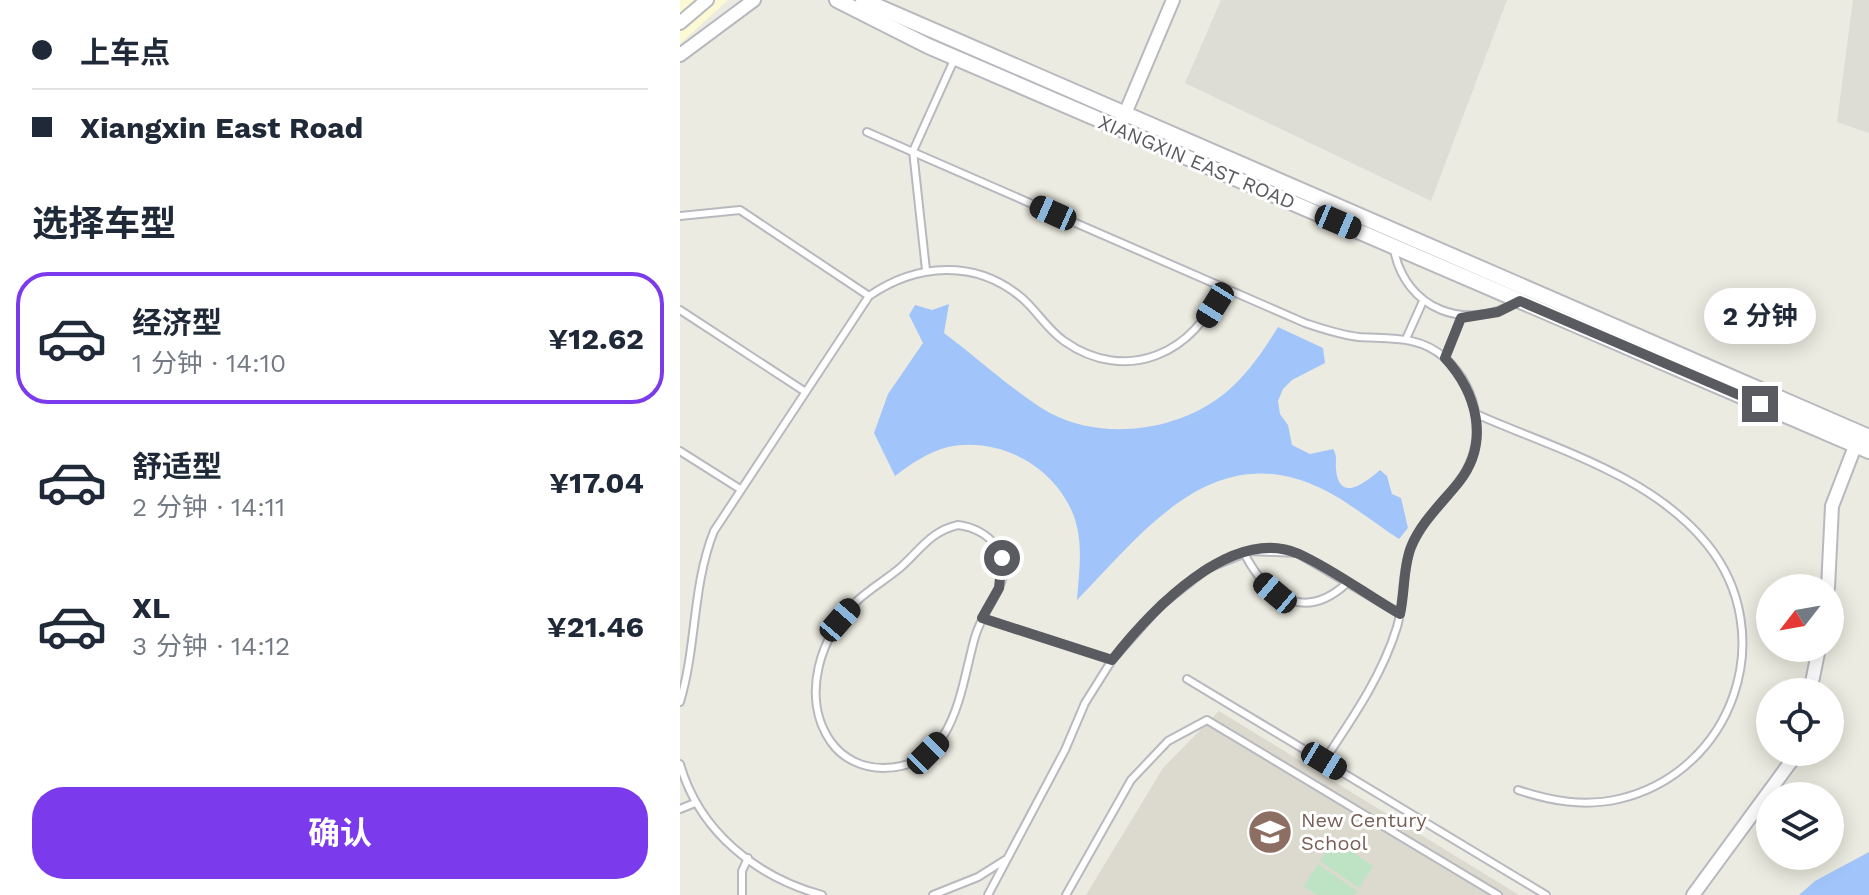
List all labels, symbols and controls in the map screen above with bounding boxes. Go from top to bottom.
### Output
text: 上车点 [80,35,170,70]
text: Xiangxin East Road [80,110,363,145]
street label: XIANGXIN EAST ROAD [1095,110,1299,214]
car [1026,192,1080,234]
car [1311,202,1365,242]
text: 选择车型 [32,203,176,245]
car [1192,278,1238,332]
callout: 2 分钟 [1704,288,1816,344]
text: 2 分钟 [1723,301,1797,331]
icon: car [36,302,108,374]
text: 经济型 [132,305,222,340]
text: ¥12.62 [548,321,644,356]
text: 1 分钟 · 14:10 [132,348,286,378]
route end [1742,386,1778,422]
icon: car [36,446,108,518]
text: 舒适型 [132,449,222,484]
text: ¥17.04 [549,465,644,500]
text: 2 分钟 · 14:11 [132,492,285,522]
route start [984,540,1020,576]
car [1249,568,1301,618]
north arrow [1756,574,1844,662]
map controls [1756,574,1844,870]
icon: car [36,590,108,662]
text: XL [132,590,170,625]
car [815,594,865,646]
text: ¥21.46 [547,609,644,644]
text: 3 分钟 · 14:12 [132,631,290,661]
button: locate [1756,678,1844,766]
car [903,728,953,778]
car [1297,738,1351,784]
button: layers [1756,782,1844,870]
button: 确认 [32,787,648,879]
school or university icon: New Century School [1246,808,1294,856]
place label: New Century School [1301,808,1427,855]

